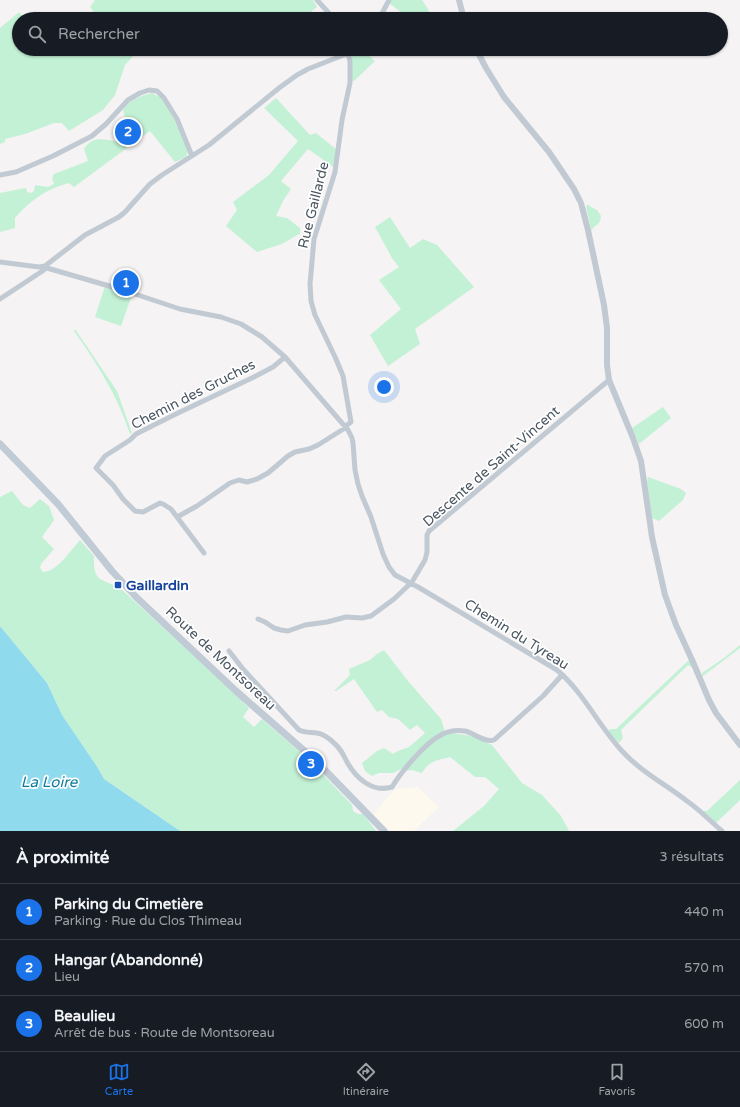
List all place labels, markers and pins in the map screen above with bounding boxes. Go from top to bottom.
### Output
pin: 2 [115,117,141,147]
pin: 1 [113,268,139,298]
place label: Gaillardin [126,577,189,594]
marker: Gaillardin [113,580,123,590]
pin: 3 [298,749,324,779]

